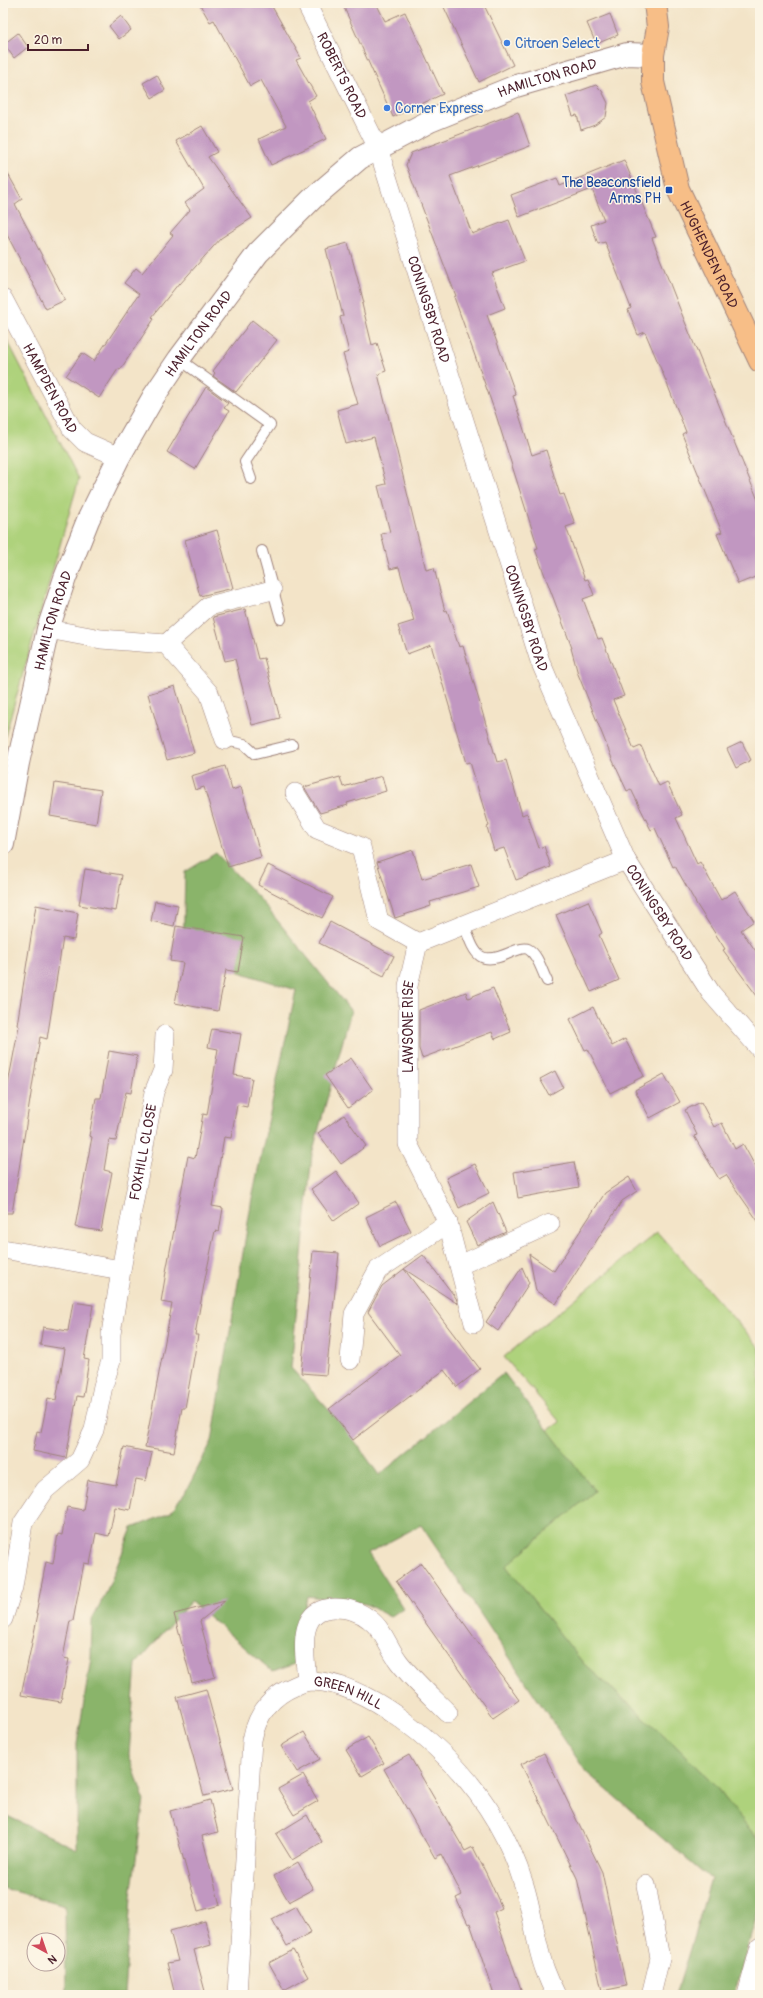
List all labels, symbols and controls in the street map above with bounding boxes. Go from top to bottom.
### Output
scale bar [28,26,88,52]
street label: ROBERTS ROAD [313,30,370,122]
text: 20 m [34,33,63,48]
place label: Citroen Select [515,35,600,52]
marker: Citroen Select [502,38,512,48]
street label: HAMILTON ROAD [495,55,599,102]
place label: Corner Express [395,100,484,117]
marker: Corner Express [382,103,392,113]
place label: The Beaconsfield Arms PH [562,174,661,207]
marker: The Beaconsfield Arms PH [664,185,674,195]
street label: HUGHENDEN ROAD [676,198,742,311]
street label: CONINGSBY ROAD [404,254,453,365]
street label: HAMILTON ROAD [161,287,236,380]
street label: HAMPDEN ROAD [19,341,81,437]
street label: CONINGSBY ROAD [501,563,552,675]
street label: HAMILTON ROAD [31,568,76,672]
street label: CONINGSBY ROAD [622,861,696,964]
street label: LAWSONE RISE [400,979,418,1073]
street label: FOXHILL CLOSE [126,1102,161,1202]
street label: GREEN HILL [313,1673,386,1714]
north arrow [26,1932,66,1972]
text: N [45,1952,59,1967]

